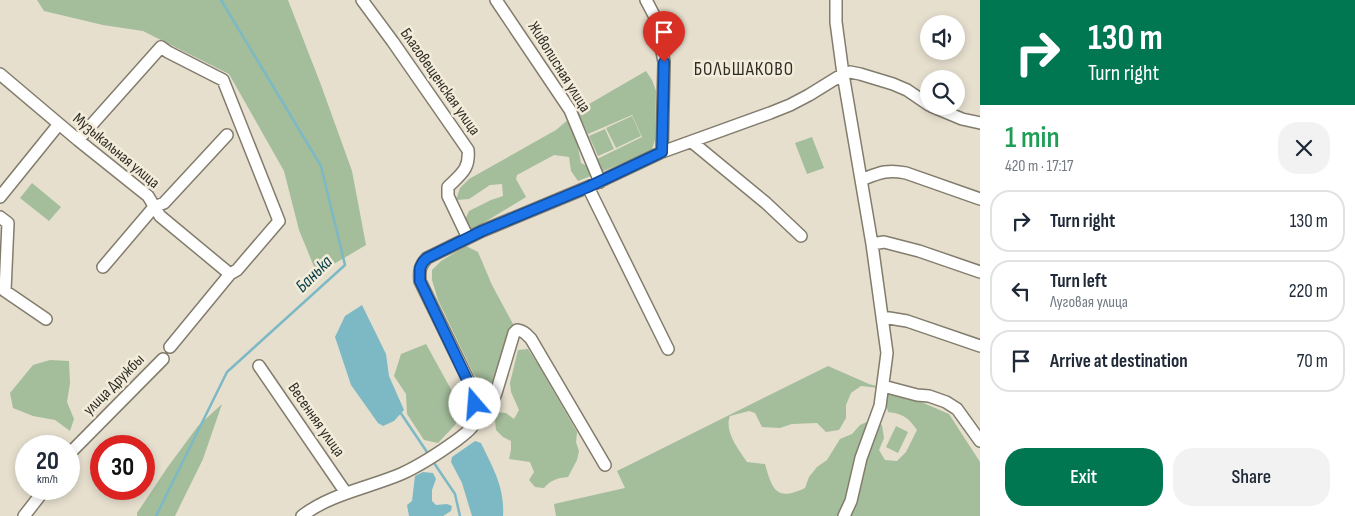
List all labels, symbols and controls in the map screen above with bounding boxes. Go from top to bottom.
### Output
pin [643,11,685,62]
map controls [920,15,965,115]
button: sound [920,15,965,60]
text: 130 m [1088,17,1163,60]
street label: Живописная улица [524,18,594,116]
icon: arrive [650,18,678,46]
icon: right [1005,20,1070,85]
street label: Благовещенская улица [396,25,484,139]
district label: БОЛЬШАКОВО [694,58,794,81]
text: Turn right [1088,60,1159,87]
button: search [920,70,965,115]
street label: Музыкальная улица [69,109,163,193]
text: 1 min [1005,120,1060,156]
button: close [1278,122,1330,174]
text: 420 m · 17:17 [1005,157,1073,176]
icon: right [1007,207,1035,235]
text: Turn right [1050,210,1115,233]
text: 130 m [1290,210,1328,233]
water label: Банька [291,251,337,297]
text: Turn left [1050,270,1107,293]
icon: left [1007,277,1035,305]
text: 220 m [1289,280,1328,303]
text: Луговая улица [1050,293,1128,312]
icon: arrive [1007,347,1035,375]
text: Arrive at destination [1050,350,1188,373]
text: 70 m [1297,350,1328,373]
street label: улица Дружбы [80,351,148,419]
position arrow [448,377,500,429]
street label: Весенняя улица [284,379,348,461]
speed limit sign: 30 [90,435,155,500]
text: 20 [36,446,59,477]
button: Exit [1005,448,1163,506]
button: Share [1173,448,1330,506]
text: km/h [37,472,58,487]

